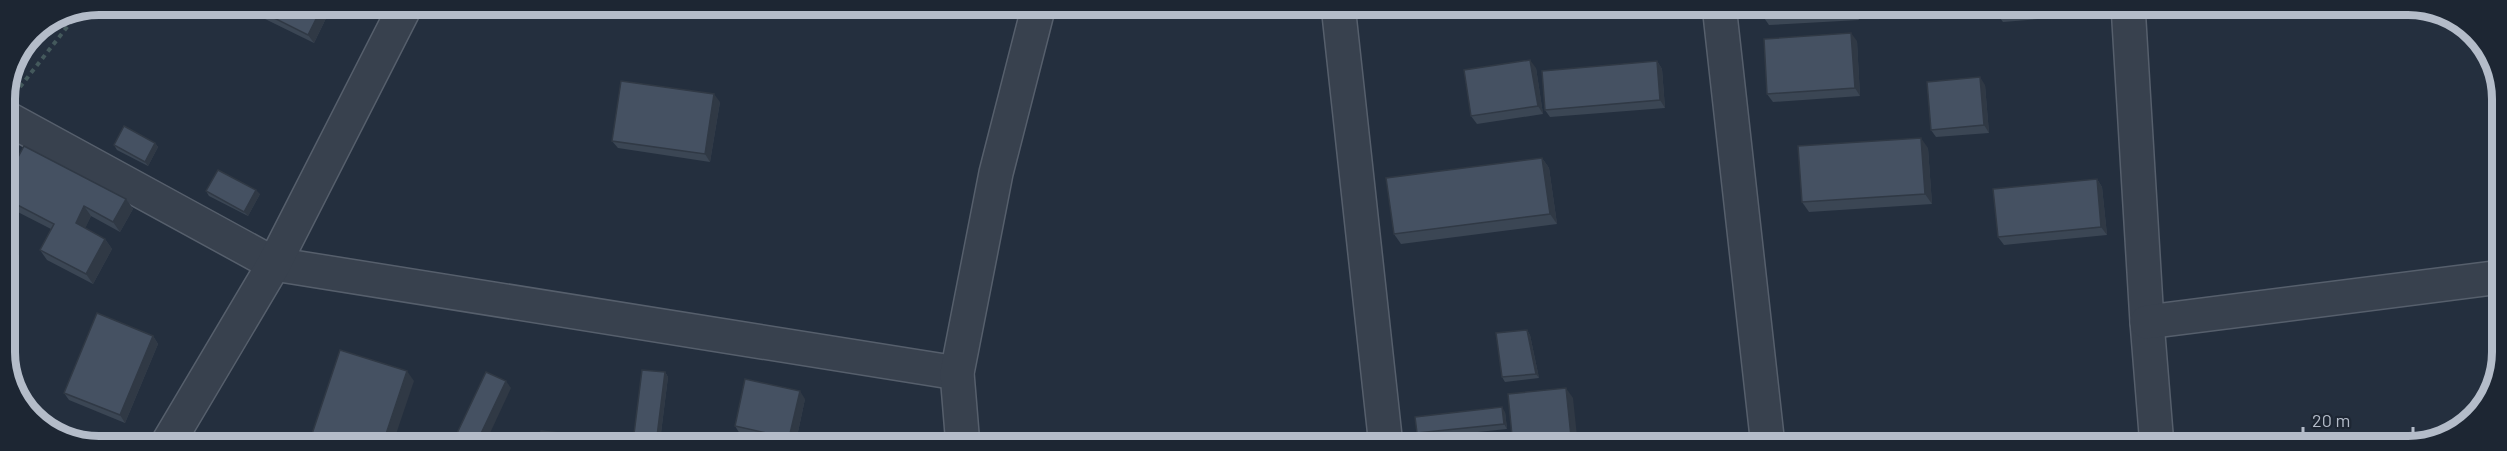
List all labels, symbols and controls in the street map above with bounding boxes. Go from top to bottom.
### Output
scale bar [2303,400,2412,438]
text: 20 m [2312,409,2350,431]

